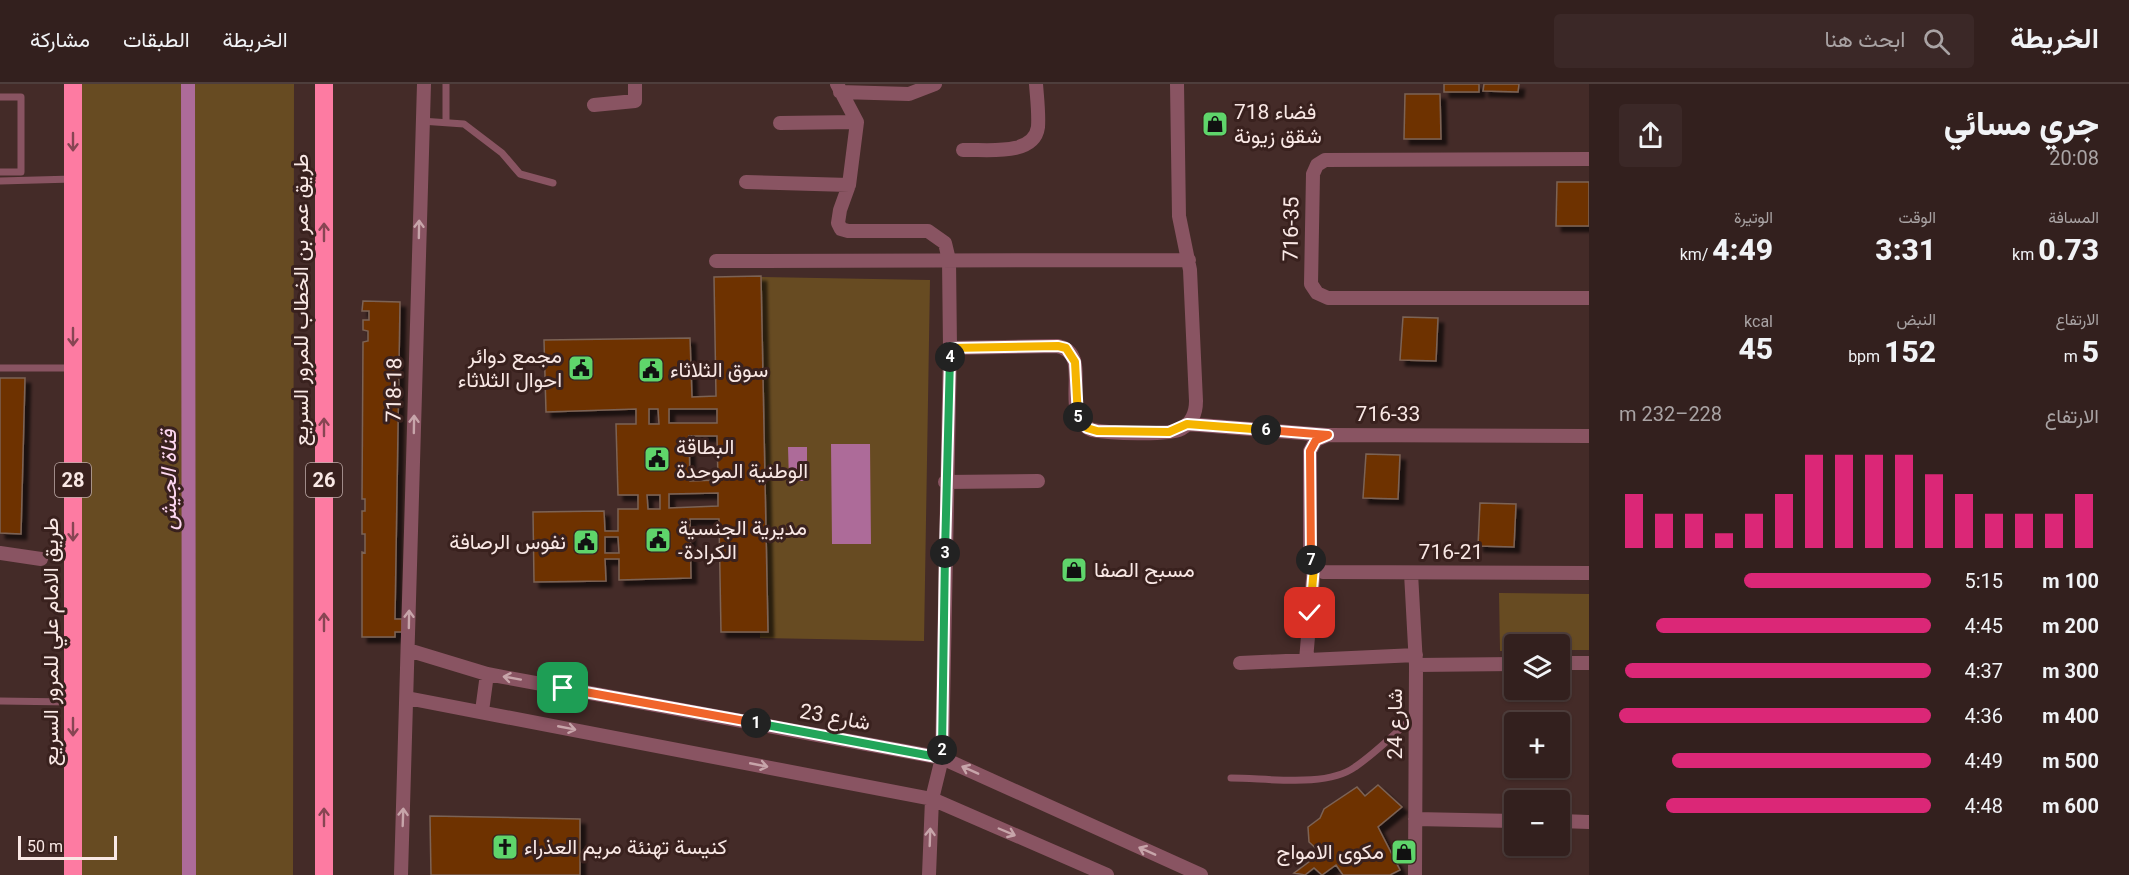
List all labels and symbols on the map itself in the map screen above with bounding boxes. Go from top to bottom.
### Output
place label: فضاء 718 شقق زيونة [1234,100,1322,149]
shop icon: فضاء 718 شقق زيونة [1200,109,1230,139]
one-way arrow [67,132,79,152]
street label: طريق عمر بن الخطاب للمرور السريع [289,154,315,446]
street label: 716-35 [1278,196,1304,262]
one-way arrow [413,219,424,239]
one-way arrow [318,222,330,242]
one-way arrow [67,327,79,347]
pin: 4 [935,342,965,372]
place label: مجمع دوائر احوال الثلاثاء [458,344,562,393]
public building icon: مجمع دوائر احوال الثلاثاء [566,353,596,383]
public building icon: سوق الثلاثاء [636,355,666,385]
street label: 718-18 [381,357,407,423]
place label: سوق الثلاثاء [670,358,768,383]
pin: 5 [1063,402,1093,432]
street label: 716-33 [1356,402,1420,426]
one-way arrow [408,414,420,434]
pin: 6 [1251,415,1281,445]
one-way arrow [318,417,330,437]
water label: قناة الجيش [156,428,182,530]
place label: البطاقة الوطنية الموحدة [676,435,808,484]
public building icon: البطاقة الوطنية الموحدة [642,444,672,474]
road number: 28 [55,463,91,497]
road number: 26 [306,463,342,497]
place label: مديرية الجنسية -الكرادة [678,516,807,565]
street label: طريق الامام علي للمرور السريع [39,518,68,766]
one-way arrow [67,522,79,542]
public building icon: مديرية الجنسية -الكرادة [643,525,673,555]
public building icon: نفوس الرصافة [571,527,601,557]
place label: نفوس الرصافة [449,530,566,555]
pin: 3 [930,538,960,568]
street label: 716-21 [1419,540,1483,564]
pin: 7 [1296,545,1326,575]
shop icon: مسبح الصفا [1059,555,1089,585]
place label: مسبح الصفا [1094,558,1195,584]
pin [1284,587,1335,638]
one-way arrow [403,609,415,629]
one-way arrow [318,612,330,632]
pin [537,662,588,713]
one-way arrow [502,672,522,683]
street label: شارع 24 [1383,688,1409,760]
street label: شارع 23 [798,699,872,737]
pin: 1 [741,708,771,738]
one-way arrow [67,717,79,737]
one-way arrow [557,723,577,734]
pin: 2 [927,735,957,765]
one-way arrow [748,760,768,771]
one-way arrow [961,764,979,776]
one-way arrow [318,807,330,827]
one-way arrow [397,807,409,827]
one-way arrow [997,826,1015,838]
one-way arrow [925,828,936,848]
church icon: كنيسة تهنئة مريم العذراء [490,832,520,862]
scale bar [18,833,117,860]
place label: كنيسة تهنئة مريم العذراء [524,835,727,861]
shop icon: مكوى الامواج [1389,837,1419,867]
place label: مكوى الامواج [1276,840,1384,866]
one-way arrow [1139,845,1157,856]

